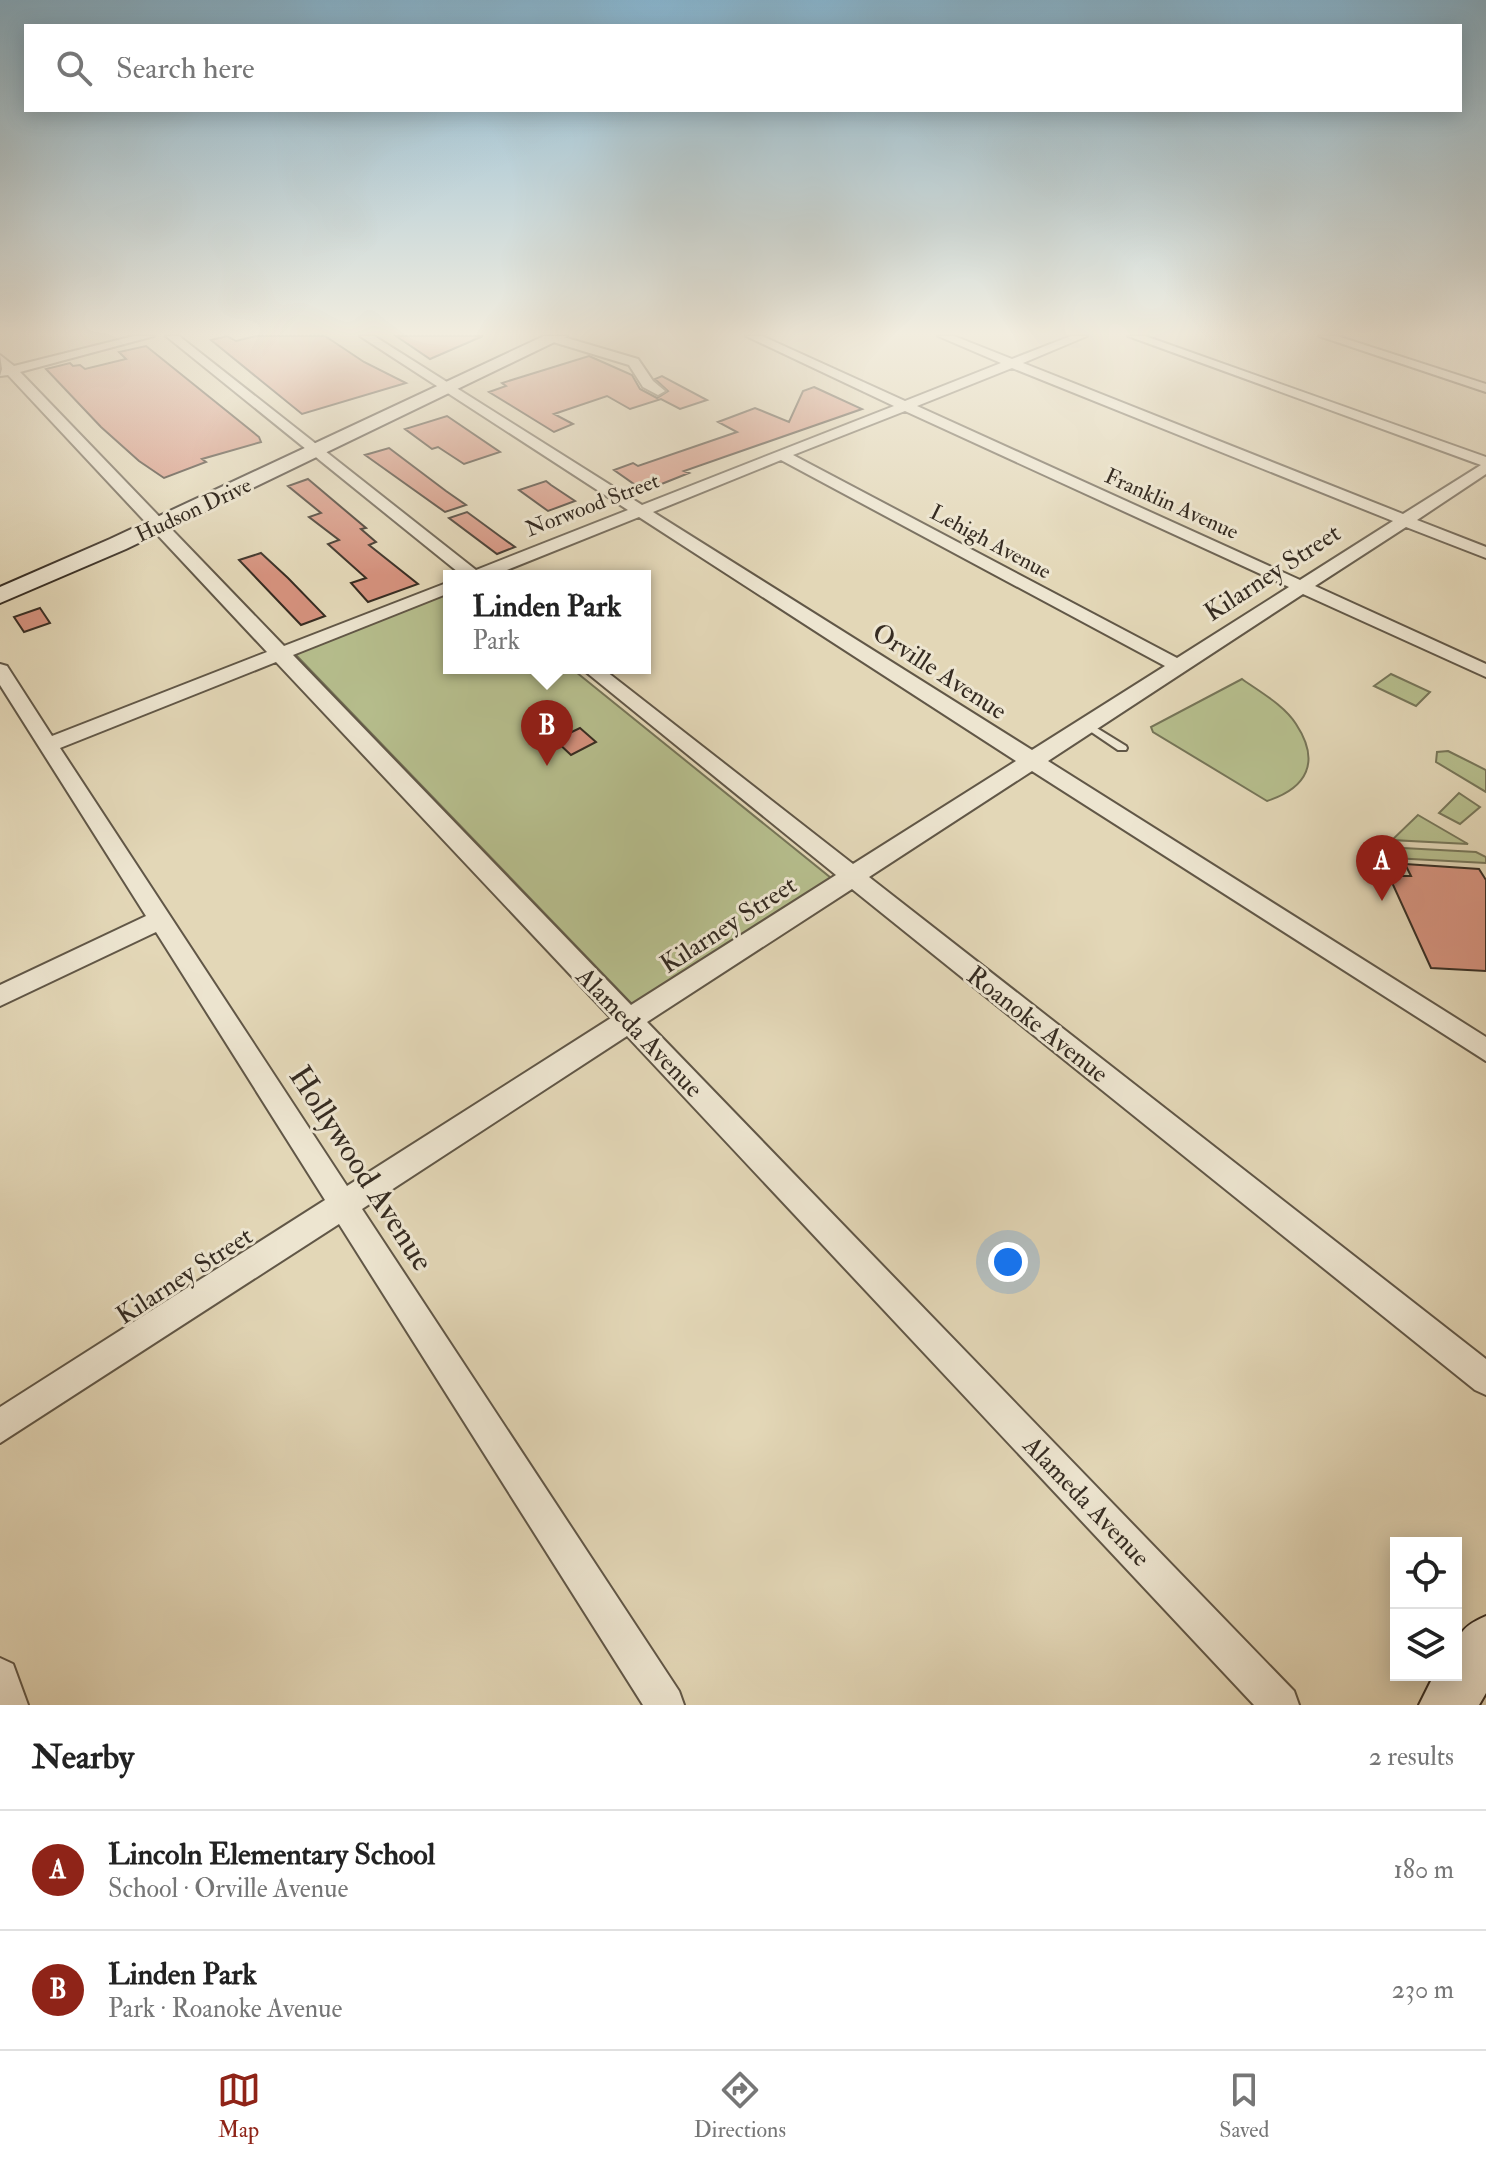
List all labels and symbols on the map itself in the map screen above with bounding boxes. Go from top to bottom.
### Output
street label: Franklin Avenue [1100,462,1243,546]
street label: Norwood Street [521,467,663,543]
street label: Hudson Drive [131,471,256,549]
street label: Lehigh Avenue [925,498,1056,586]
street label: Kilarney Street [1198,517,1347,629]
street label: Orville Avenue [866,616,1013,727]
pin: B [521,700,573,766]
pin: A [1356,835,1408,901]
street label: Kilarney Street [654,869,803,981]
street label: Alameda Avenue [568,960,710,1105]
street label: Roanoke Avenue [960,960,1115,1090]
street label: Hollywood Avenue [280,1058,442,1279]
street label: Kilarney Street [110,1220,259,1332]
your location [988,1242,1028,1282]
street label: Alameda Avenue [1015,1429,1157,1574]

